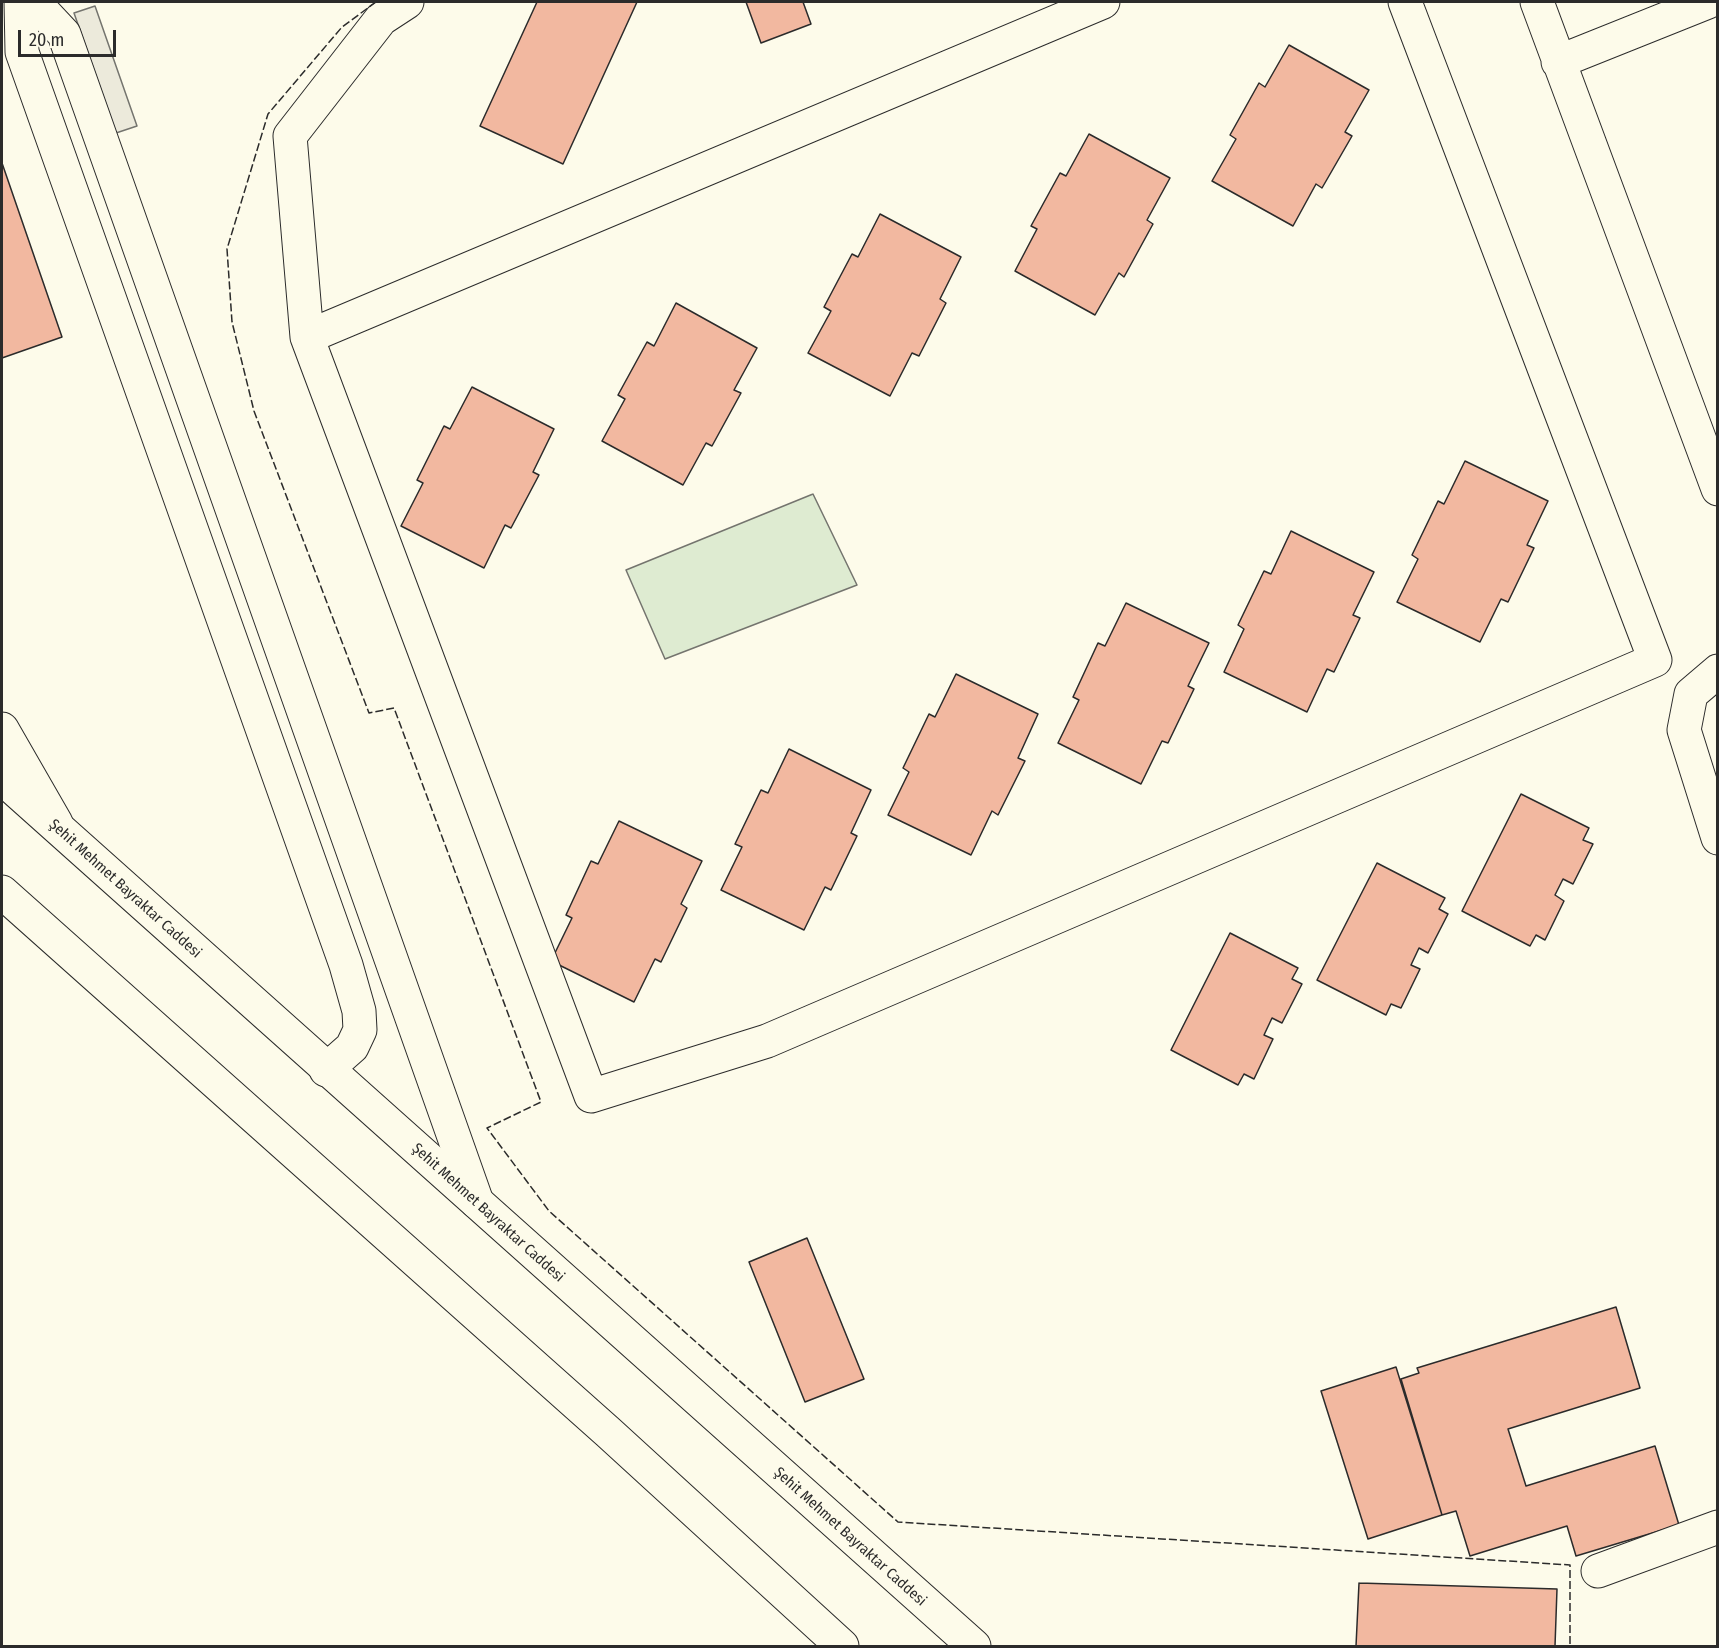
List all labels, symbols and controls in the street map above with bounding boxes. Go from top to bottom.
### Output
scale bar [21,18,118,56]
text: 20 m [29,29,64,51]
street label: Şehit Mehmet Bayraktar Caddesi [45,816,205,962]
street label: Şehit Mehmet Bayraktar Caddesi [408,1140,568,1286]
street label: Şehit Mehmet Bayraktar Caddesi [770,1464,930,1610]

